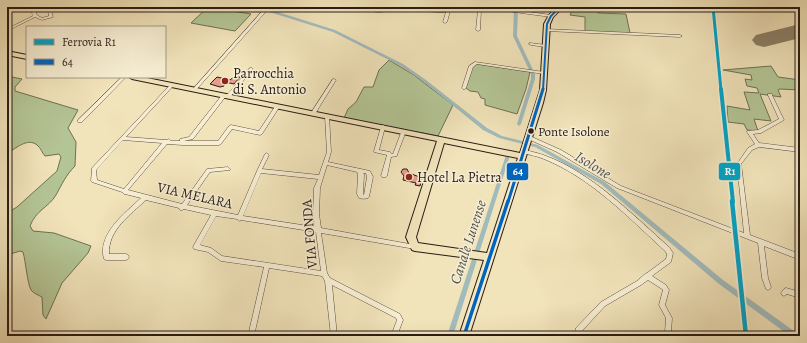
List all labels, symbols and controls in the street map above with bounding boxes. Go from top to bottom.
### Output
legend [26,26,166,78]
text: Ferrovia R1 [62,34,116,50]
text: 64 [62,54,74,70]
place label: Parrocchia di S. Antonio [233,64,306,99]
marker: Parrocchia di S. Antonio [220,76,230,86]
place label: Ponte Isolone [538,123,610,140]
marker: Ponte Isolone [526,126,536,136]
water label: Isolone [571,146,615,184]
line badge: 64 [506,162,529,181]
line badge: R1 [718,162,741,181]
text: 64 [513,164,523,179]
text: R1 [725,164,736,179]
place label: Hotel La Pietra [417,168,502,187]
marker: Hotel La Pietra [404,172,414,182]
street label: VIA MELARA [154,177,235,214]
water label: Canale Lunense [445,197,491,286]
street label: VIA FONDA [297,198,322,270]

